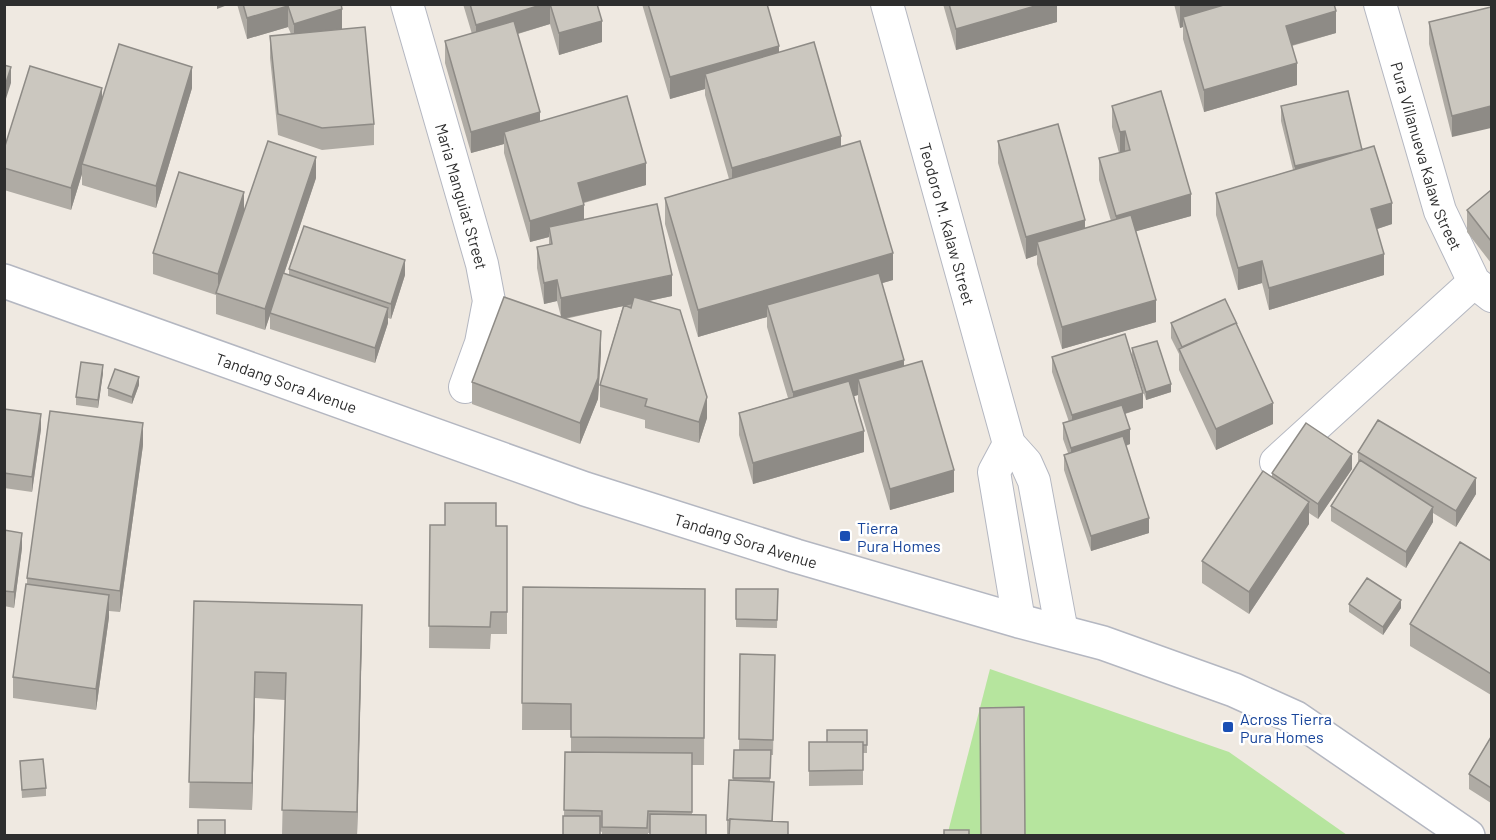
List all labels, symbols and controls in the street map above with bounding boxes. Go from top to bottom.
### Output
street label: Pura Villanueva Kalaw Street [1388,60,1467,253]
street label: Maria Manguiat Street [432,121,492,271]
street label: Teodoro M. Kalaw Street [916,140,979,307]
street label: Tandang Sora Avenue [213,348,360,416]
street label: Tandang Sora Avenue [672,509,820,571]
place label: Tierra Pura Homes [857,518,941,555]
marker: Tierra Pura Homes [838,529,852,543]
place label: Across Tierra Pura Homes [1240,709,1332,746]
marker: Across Tierra Pura Homes [1221,720,1235,734]

